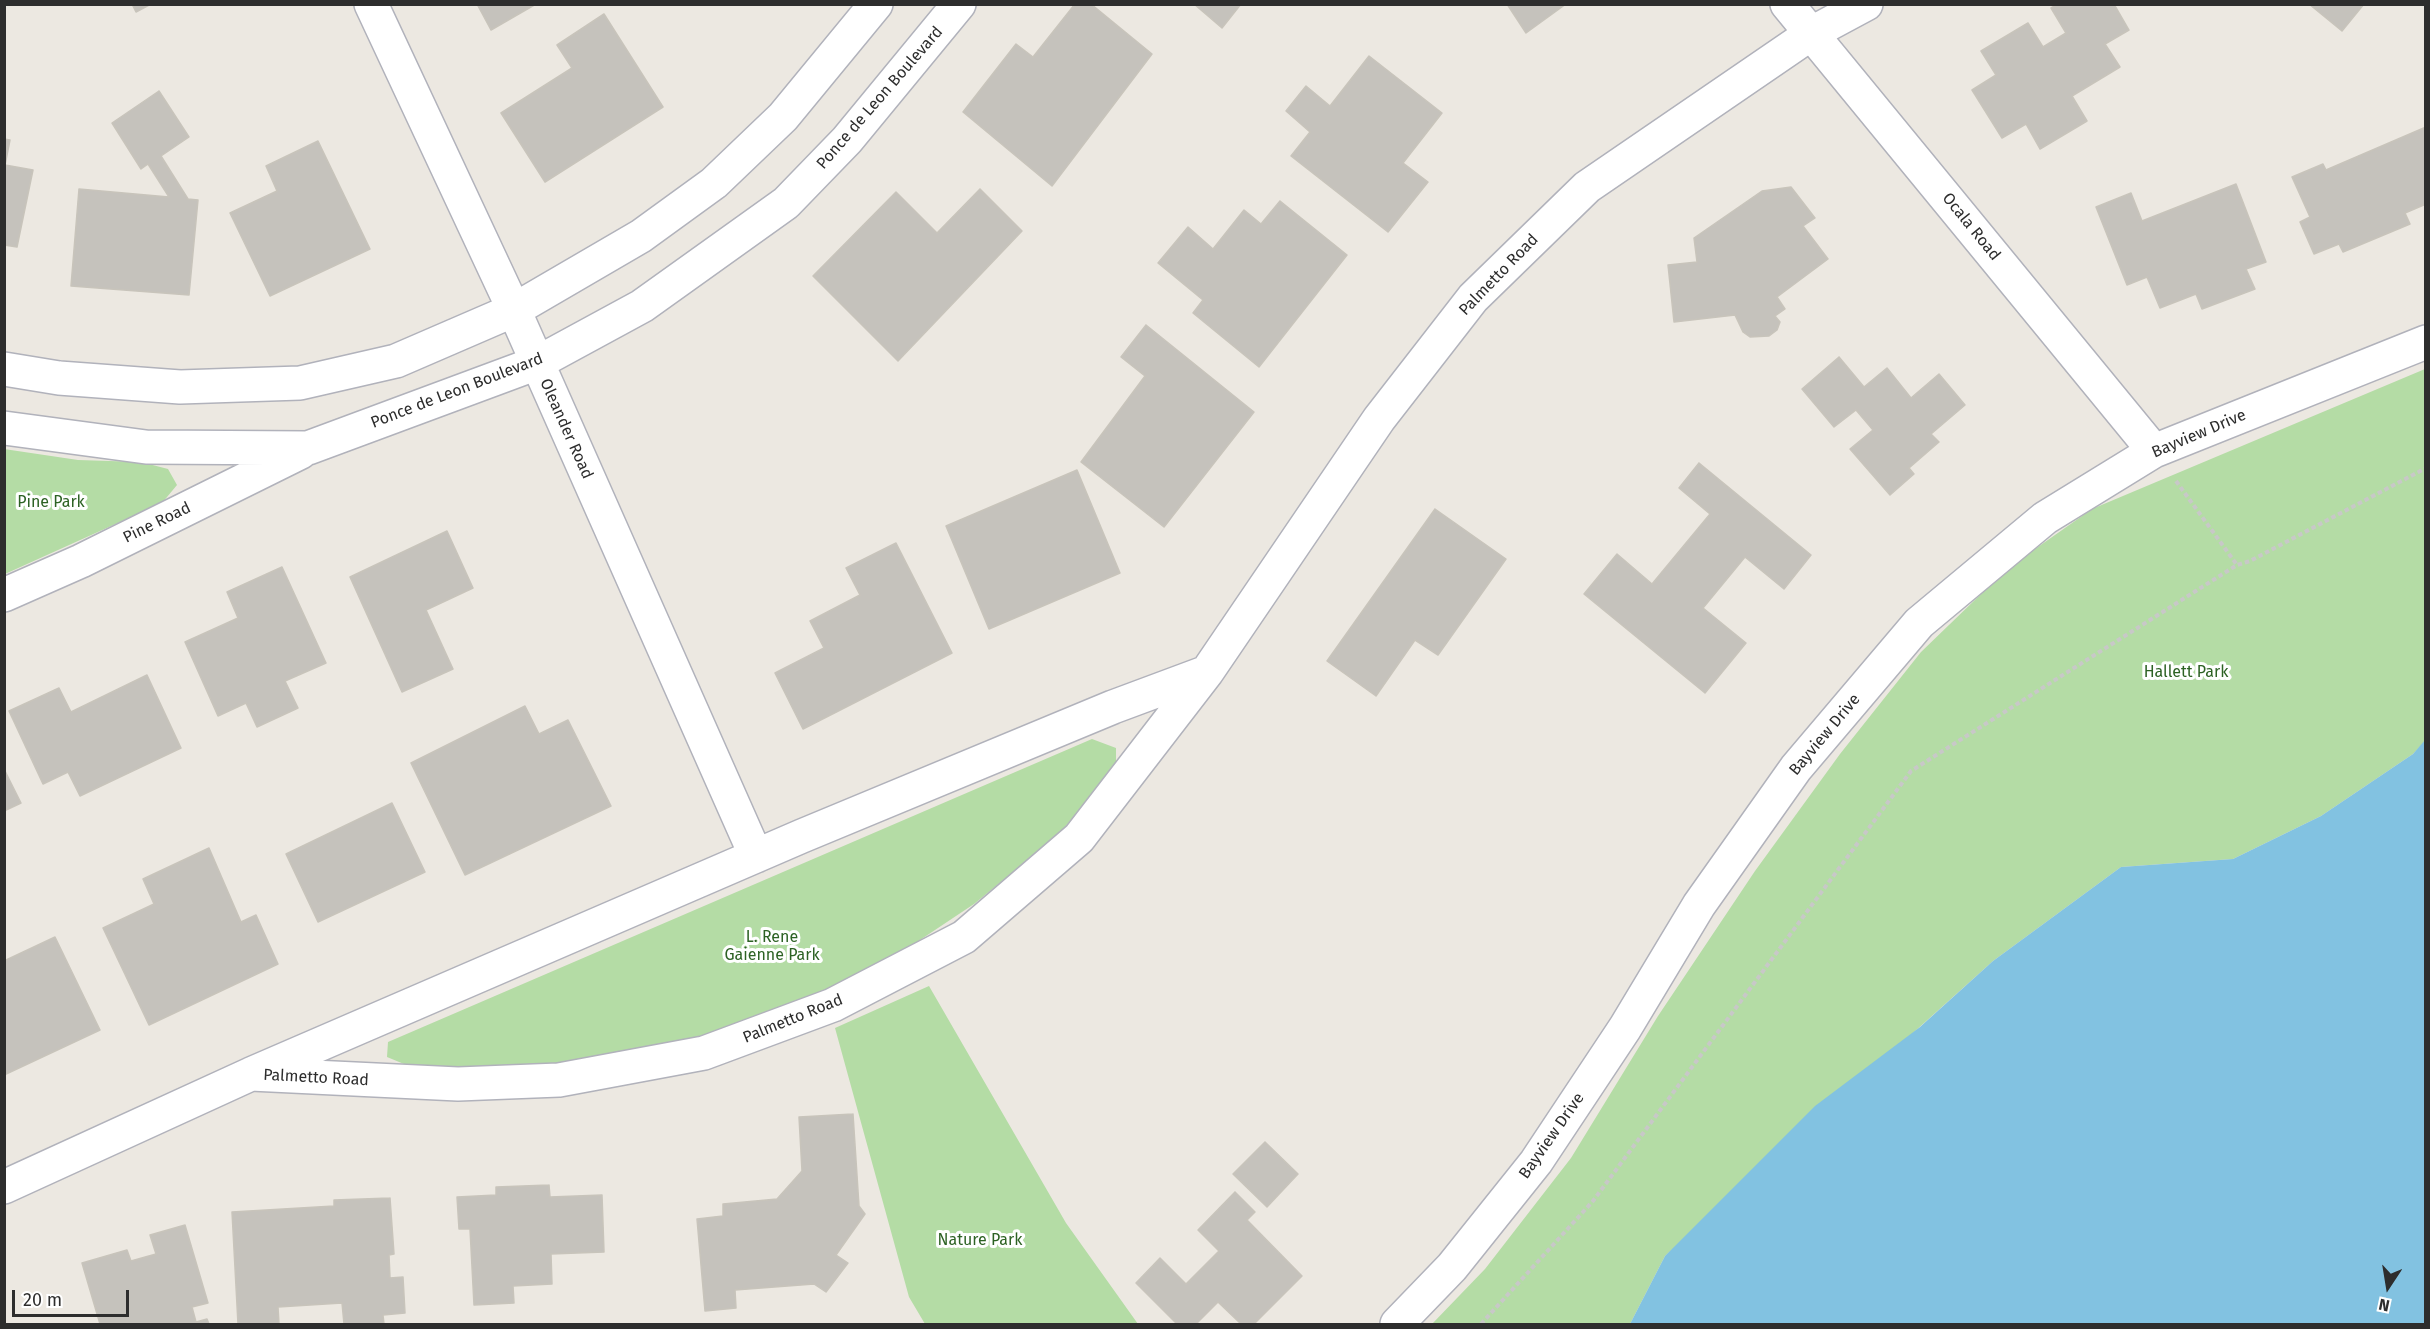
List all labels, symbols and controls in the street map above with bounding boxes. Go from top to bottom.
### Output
street label: Ponce de Leon Boulevard [813,23,947,173]
street label: Ocala Road [1938,189,2004,265]
street label: Palmetto Road [1455,230,1543,320]
street label: Ponce de Leon Boulevard [368,349,546,433]
street label: Oleander Road [535,376,597,482]
street label: Bayview Drive [2149,406,2249,462]
park label: Pine Park [17,493,85,513]
street label: Pine Road [120,498,194,548]
park label: Hallett Park [2144,663,2228,683]
street label: Bayview Drive [1785,690,1865,780]
park label: L. Rene Gaienne Park [724,928,820,966]
street label: Palmetto Road [740,990,846,1048]
street label: Palmetto Road [263,1066,369,1090]
street label: Bayview Drive [1515,1089,1589,1183]
park label: Nature Park [938,1231,1022,1251]
north arrow [2358,1257,2418,1317]
scale bar [15,1278,132,1316]
text: 20 m [23,1289,62,1311]
text: N [2377,1295,2391,1315]

